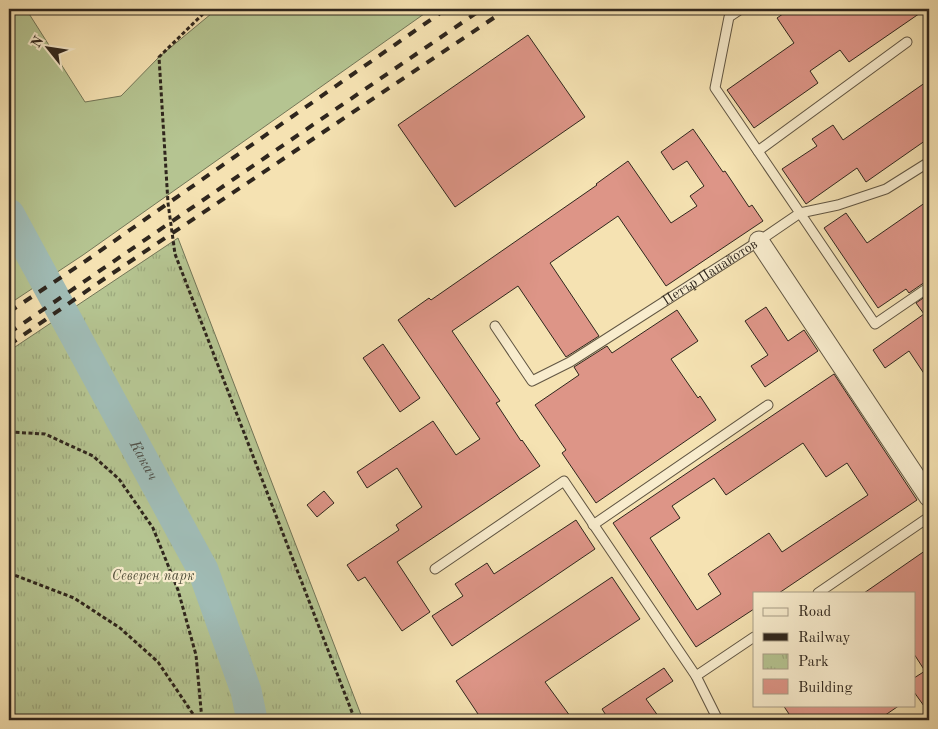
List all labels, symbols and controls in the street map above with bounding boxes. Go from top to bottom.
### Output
north arrow [22,22,72,72]
text: N [29,34,46,50]
street label: Петър Панайотов [660,237,760,308]
water label: Какач [126,437,160,483]
park label: Северен парк [112,569,195,584]
legend [753,592,916,706]
text: Road [798,605,832,620]
text: Railway [798,631,851,646]
text: Park [798,655,829,670]
text: Building [798,681,853,696]

